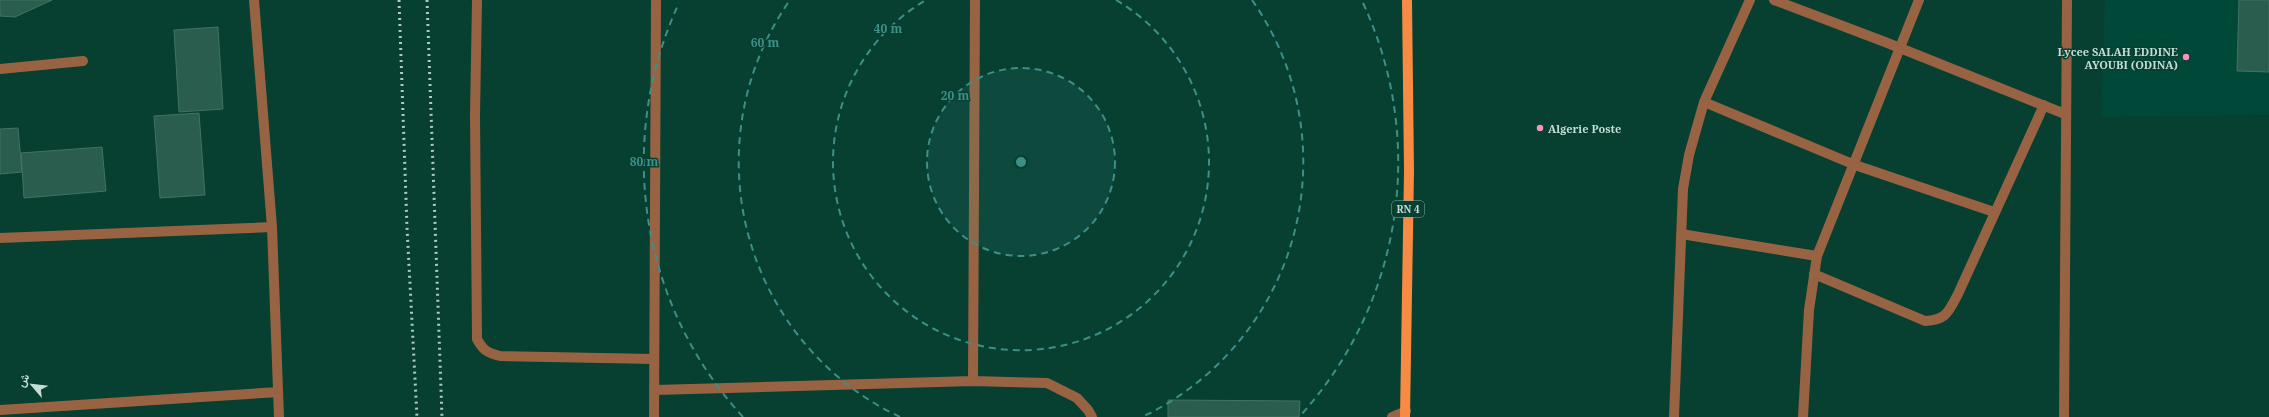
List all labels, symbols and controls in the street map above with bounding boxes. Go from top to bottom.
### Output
text: 40 m [874,20,902,37]
text: 60 m [751,34,779,51]
place label: Lycee SALAH EDDINE AYOUBI (ODINA) [2057,44,2178,72]
marker: Lycee SALAH EDDINE AYOUBI (ODINA) [2181,52,2191,62]
text: 20 m [941,87,969,104]
place label: Algerie Poste [1548,121,1621,136]
marker: Algerie Poste [1535,123,1545,133]
text: 80 m [630,153,658,170]
centre of rings [1014,155,1028,169]
road number: RN 4 [1392,201,1424,217]
north arrow [12,365,52,405]
text: ش [13,371,32,389]

